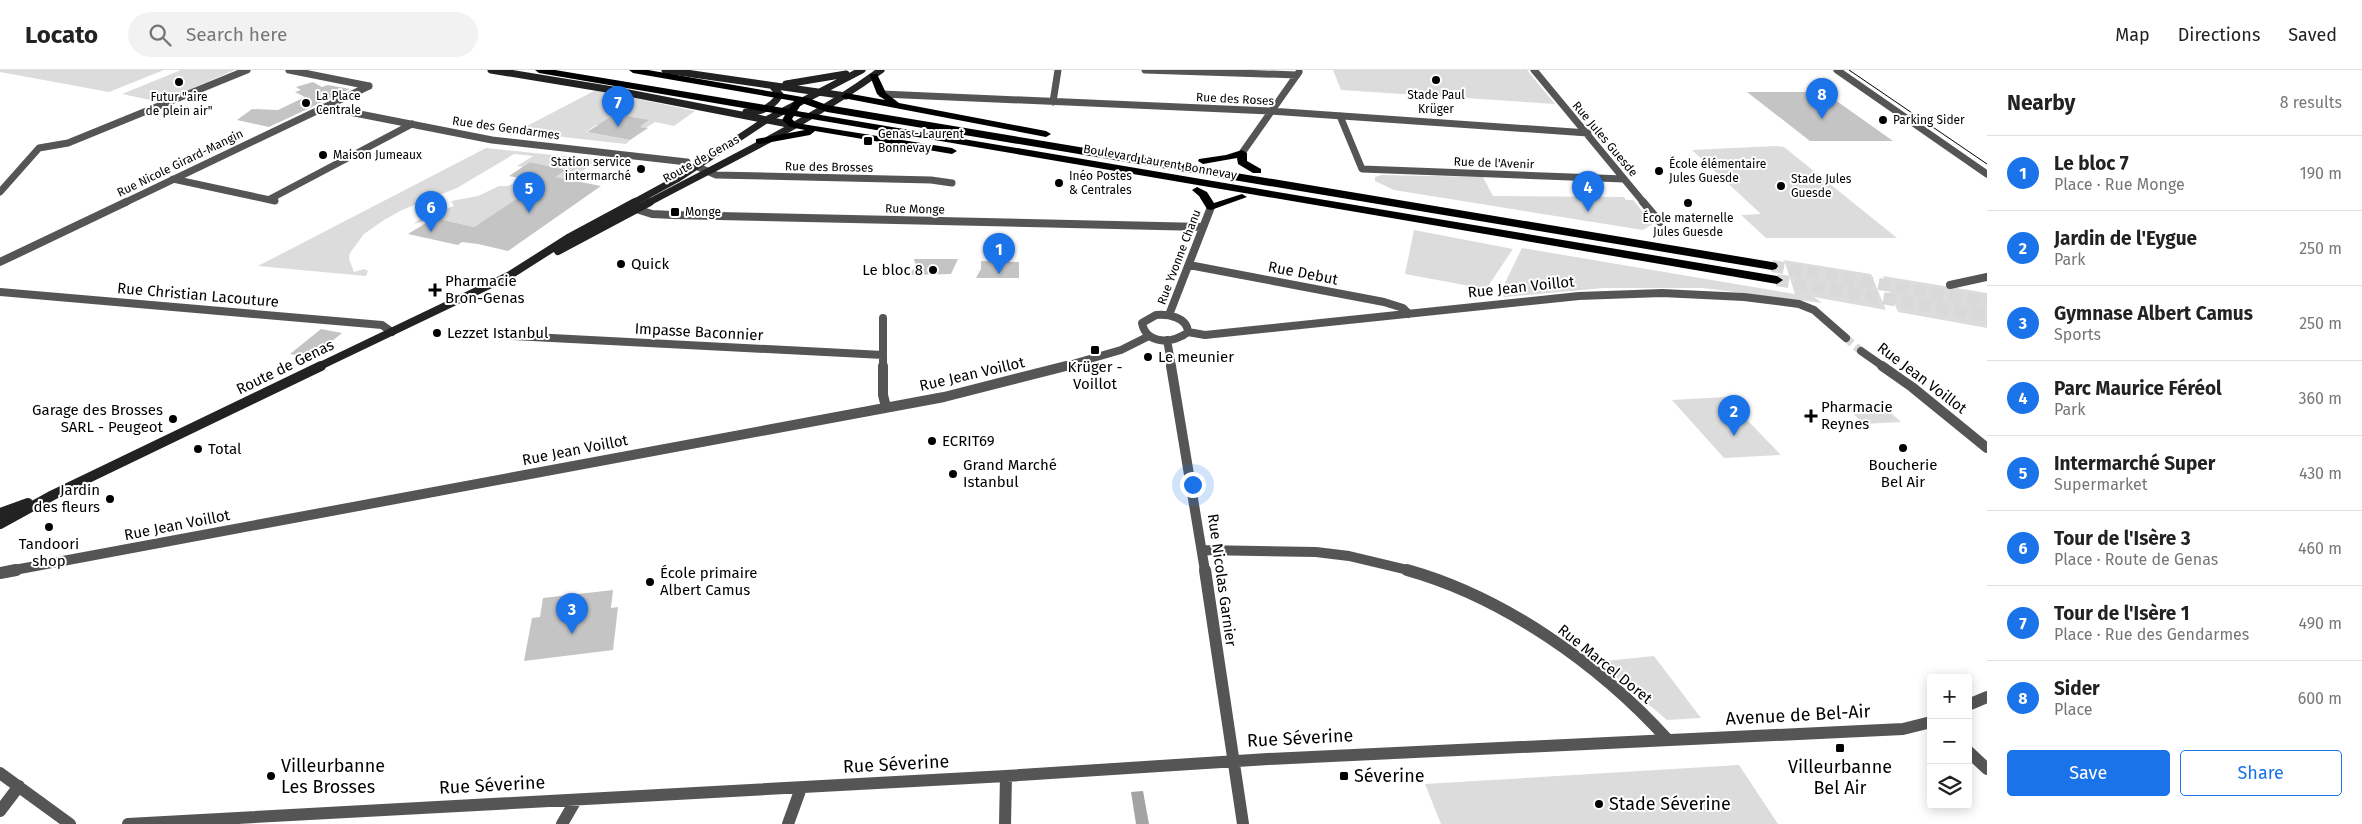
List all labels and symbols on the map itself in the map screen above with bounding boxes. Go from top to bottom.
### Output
marker: Stade Paul Krüger [1430,74,1442,86]
marker: Futur "aire de plein air" [173,76,185,88]
pin: 8 [1806,78,1838,119]
pin: 7 [602,86,634,127]
place label: Stade Paul Krüger [1407,88,1465,116]
place label: La Place Centrale [316,89,361,117]
place label: Futur "aire de plein air" [146,90,213,118]
street label: Rue des Roses [1196,90,1275,108]
marker: La Place Centrale [300,97,312,109]
street label: Rue Jules Guesde [1569,99,1641,179]
place label: Parking Sider [1893,113,1965,127]
street label: Rue des Gendarmes [451,114,561,143]
marker: Parking Sider [1877,114,1889,126]
street label: Rue Nicole Girard-Mangin [115,126,245,200]
place label: Genas - Laurent Bonnevay [878,127,965,155]
street label: Route de Genas [660,132,742,186]
marker: Genas - Laurent Bonnevay [862,135,874,147]
street label: Boulevard Laurent Bonnevay [1082,142,1238,182]
place label: Maison Jumeaux [333,148,422,162]
marker: Maison Jumeaux [317,149,329,161]
place label: Station service intermarché [551,155,631,183]
street label: Rue de l'Avenir [1453,155,1535,171]
place label: École élémentaire Jules Guesde [1669,156,1766,185]
street label: Rue des Brosses [785,159,874,175]
marker: Station service intermarché [635,163,647,175]
marker: École élémentaire Jules Guesde [1653,165,1665,177]
place label: Inéo Postes & Centrales [1069,169,1132,197]
pin: 4 [1572,171,1604,212]
pin: 5 [513,172,545,213]
place label: Stade Jules Guesde [1791,172,1852,200]
marker: Inéo Postes & Centrales [1053,177,1065,189]
marker: Stade Jules Guesde [1775,180,1787,192]
pin: 6 [415,191,447,232]
marker: École maternelle Jules Guesde [1682,197,1694,209]
street label: Rue Monge [885,201,945,217]
place label: Monge [685,205,721,219]
marker: Monge [669,206,681,218]
street label: Rue Yvonne Chanu [1154,207,1204,307]
place label: École maternelle Jules Guesde [1642,210,1734,239]
pin: 1 [983,233,1015,274]
place label: Quick [631,255,669,273]
street label: Rue Debut [1267,257,1340,289]
marker: Quick [615,258,627,270]
place label: Le bloc 8 [862,261,923,279]
marker: Le bloc 8 [927,264,939,276]
place label: Pharmacie Bron-Genas [445,272,525,307]
street label: Rue Jean Voillot [1467,272,1576,302]
street label: Rue Christian Lacouture [116,279,280,311]
marker: Pharmacie Bron-Genas [429,284,441,296]
street label: Impasse Baconnier [634,320,764,344]
place label: Lezzet Istanbul [447,324,549,342]
marker: Lezzet Istanbul [431,327,443,339]
street label: Route de Genas [233,336,337,398]
street label: Rue Jean Voillot [1874,339,1971,418]
marker: Krüger - Voillot [1089,344,1101,356]
place label: Le meunier [1158,348,1234,366]
marker: Le meunier [1142,351,1154,363]
street label: Rue Jean Voillot [918,353,1027,395]
place label: Krüger - Voillot [1068,358,1122,393]
pin: 2 [1718,395,1750,436]
place label: Pharmacie Reynes [1821,398,1893,433]
place label: Garage des Brosses SARL - Peugeot [32,401,164,436]
marker: Pharmacie Reynes [1805,410,1817,422]
marker: Garage des Brosses SARL - Peugeot [167,413,179,425]
street label: Rue Jean Voillot [521,431,630,469]
place label: ECRIT69 [942,432,995,450]
marker: ECRIT69 [926,435,938,447]
place label: Total [208,440,242,458]
marker: Boucherie Bel Air [1897,442,1909,454]
marker: Total [192,443,204,455]
place label: Grand Marché Istanbul [963,456,1057,491]
place label: Boucherie Bel Air [1869,456,1937,491]
marker: Grand Marché Istanbul [947,468,959,480]
your location [1180,472,1206,498]
place label: Jardin des fleurs [34,481,100,516]
marker: Jardin des fleurs [104,493,116,505]
street label: Rue Jean Voillot [123,506,232,544]
street label: Rue Nicolas Garnier [1204,513,1240,648]
marker: Tandoori shop [43,521,55,533]
place label: Tandoori shop [19,535,79,570]
place label: École primaire Albert Camus [660,564,758,599]
marker: École primaire Albert Camus [644,576,656,588]
pin: 3 [556,593,588,634]
street label: Rue Marcel Doret [1554,621,1656,708]
street label: Avenue de Bel-Air [1725,700,1871,730]
street label: Rue Séverine [1246,724,1354,752]
marker: Villeurbanne Bel Air [1834,742,1846,754]
street label: Rue Séverine [842,750,950,778]
place label: Villeurbanne Les Brosses [281,755,385,798]
place label: Villeurbanne Bel Air [1788,756,1892,799]
place label: Séverine [1354,765,1425,787]
marker: Villeurbanne Les Brosses [265,770,277,782]
marker: Séverine [1338,770,1350,782]
street label: Rue Séverine [438,771,546,799]
place label: Stade Séverine [1609,793,1731,815]
marker: Stade Séverine [1593,798,1605,810]

